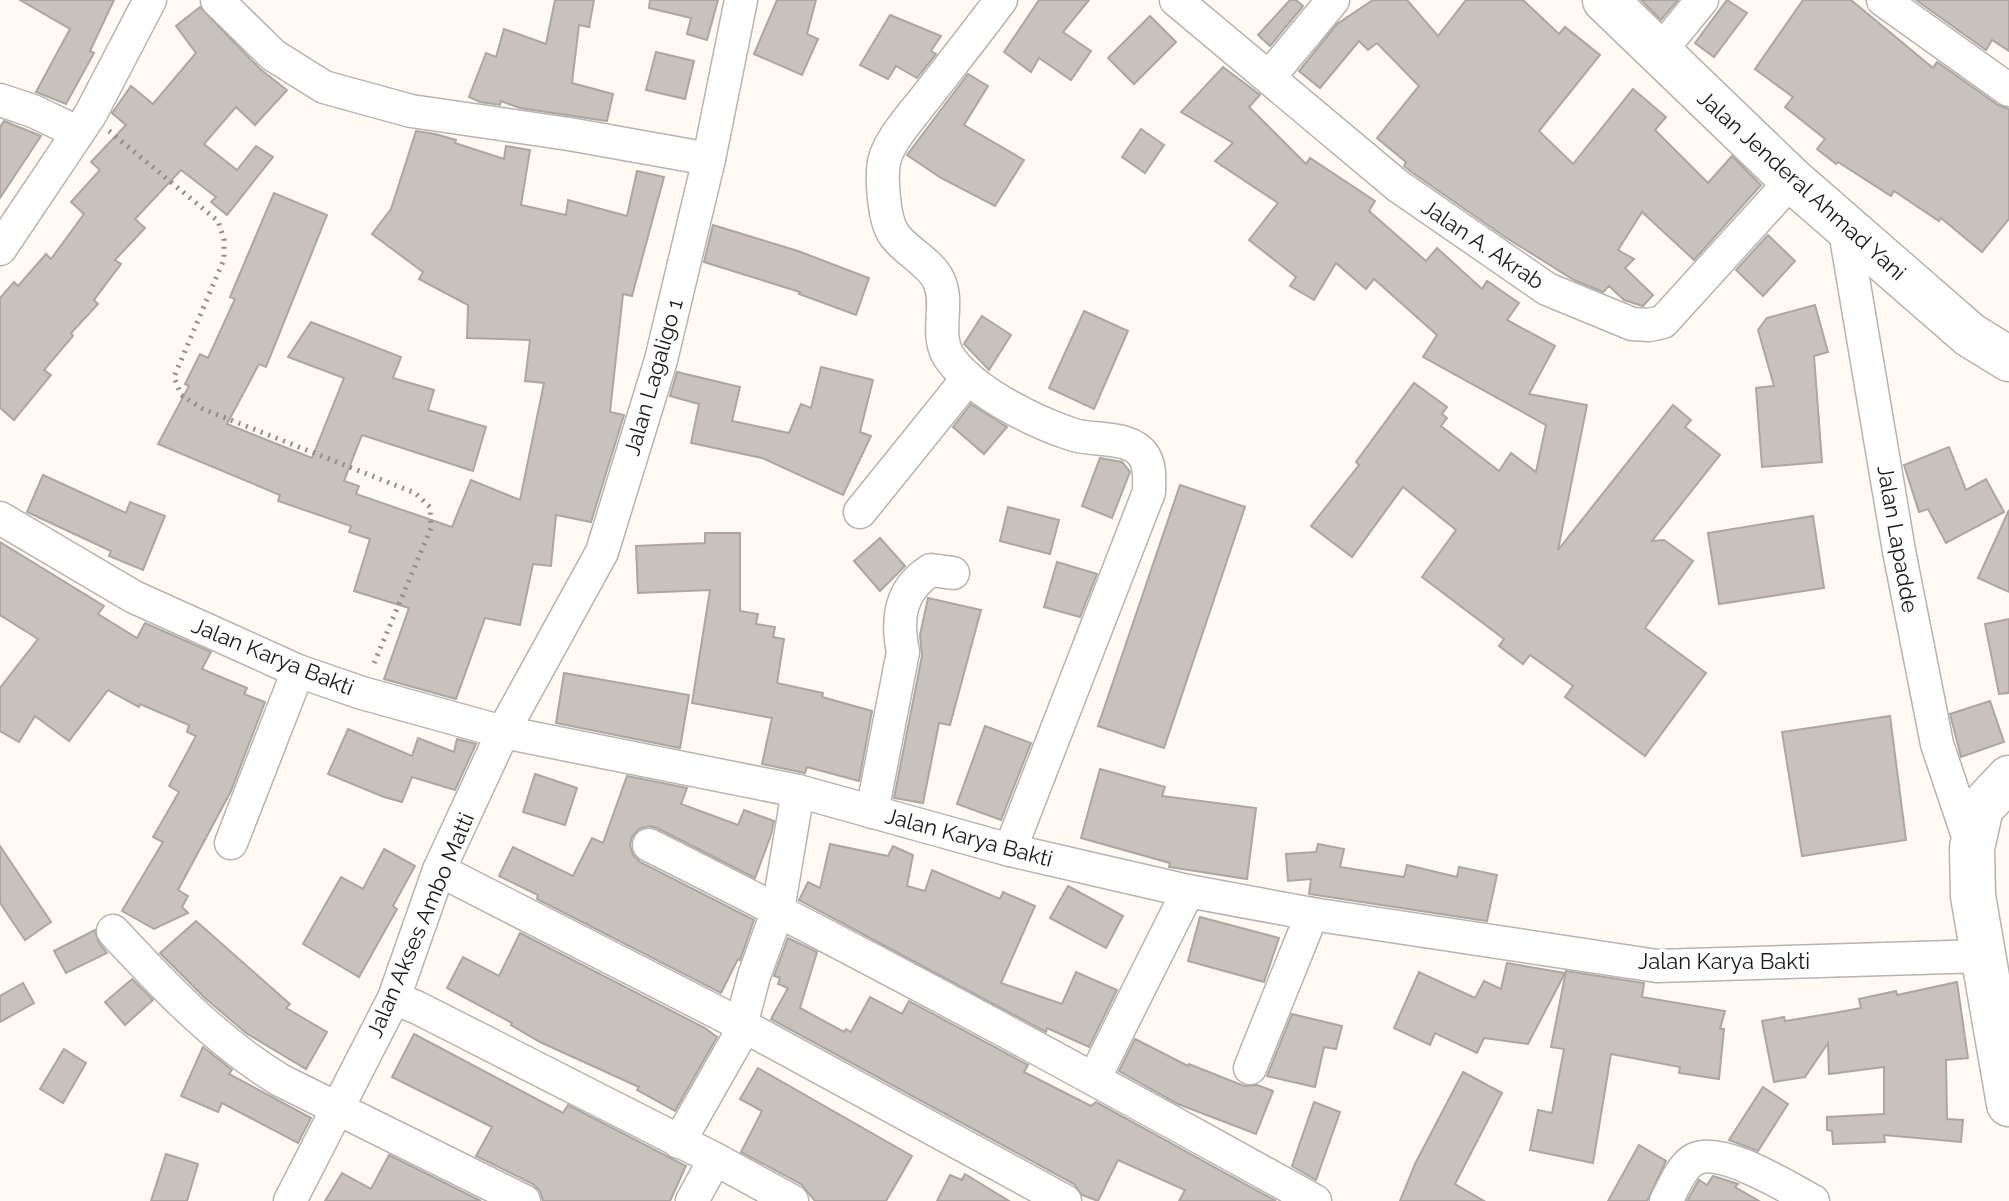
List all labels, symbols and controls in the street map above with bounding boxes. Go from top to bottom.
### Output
street label: Jalan Jenderal Ahmad Yani [1693,85,1911,285]
street label: Jalan A. Akrab [1417,194,1549,294]
street label: Jalan Lagaligo 1 [618,296,688,458]
street label: Jalan Lapadde [1872,463,1924,615]
street label: Jalan Karya Bakti [188,612,358,700]
street label: Jalan Karya Bakti [882,802,1056,872]
street label: Jalan Akses Ambo Matti [361,809,479,1041]
street label: Jalan Karya Bakti [1638,948,1810,974]

